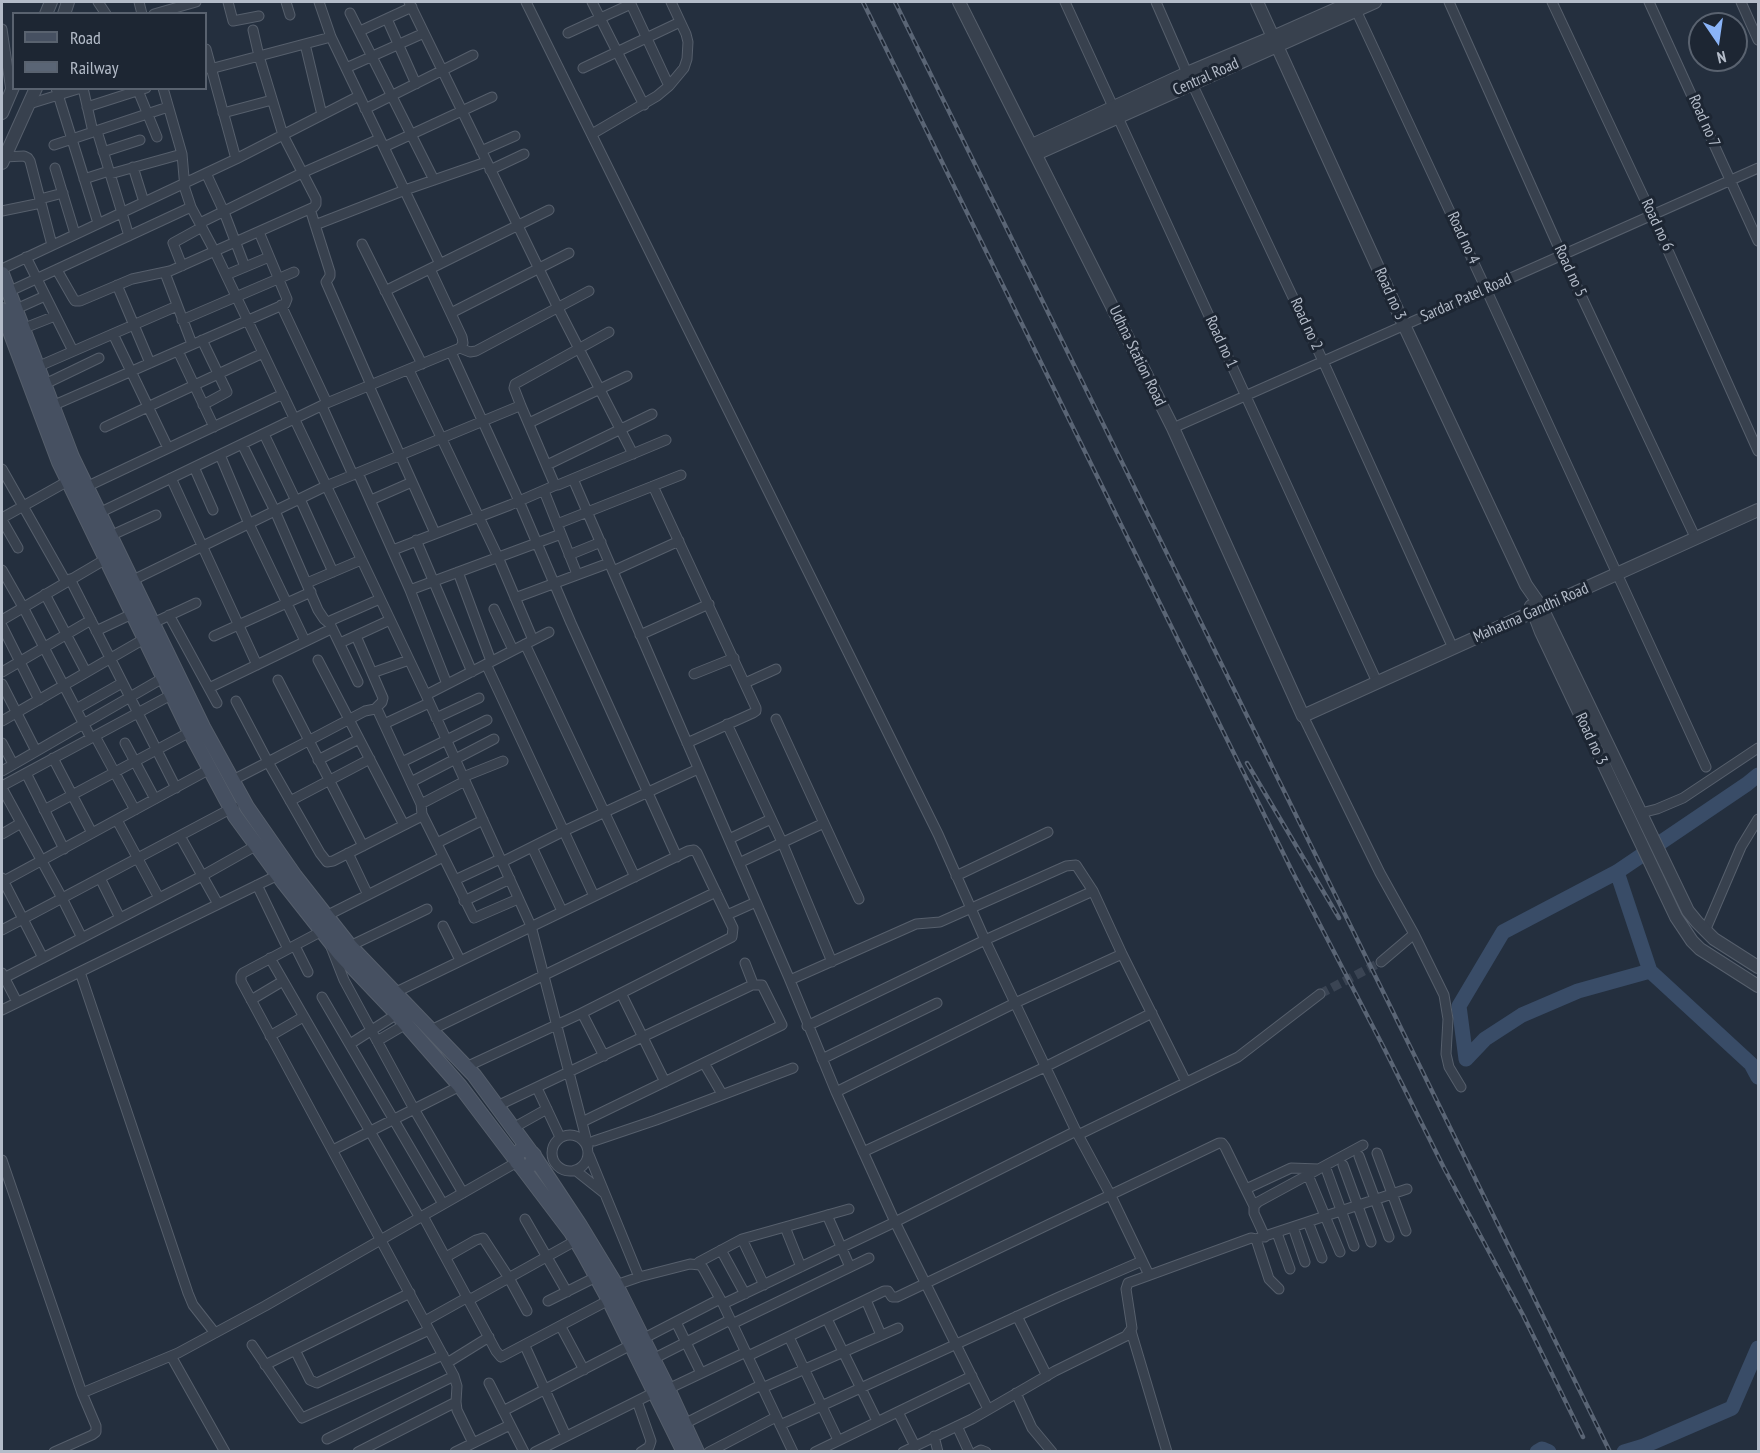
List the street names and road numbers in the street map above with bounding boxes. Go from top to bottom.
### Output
street label: Central Road [1170,54,1242,100]
street label: Road no 7 [1684,92,1724,150]
street label: Road no 6 [1637,196,1677,254]
street label: Road no 4 [1443,209,1483,267]
street label: Road no 5 [1550,242,1590,300]
street label: Road no 3 [1370,265,1410,323]
street label: Sardar Patel Road [1418,269,1514,327]
street label: Road no 2 [1286,295,1326,353]
street label: Udhna Station Road [1104,303,1170,409]
street label: Road no 1 [1201,313,1241,371]
street label: Mahatma Gandhi Road [1470,579,1592,647]
street label: Road no 3 [1571,710,1611,768]

